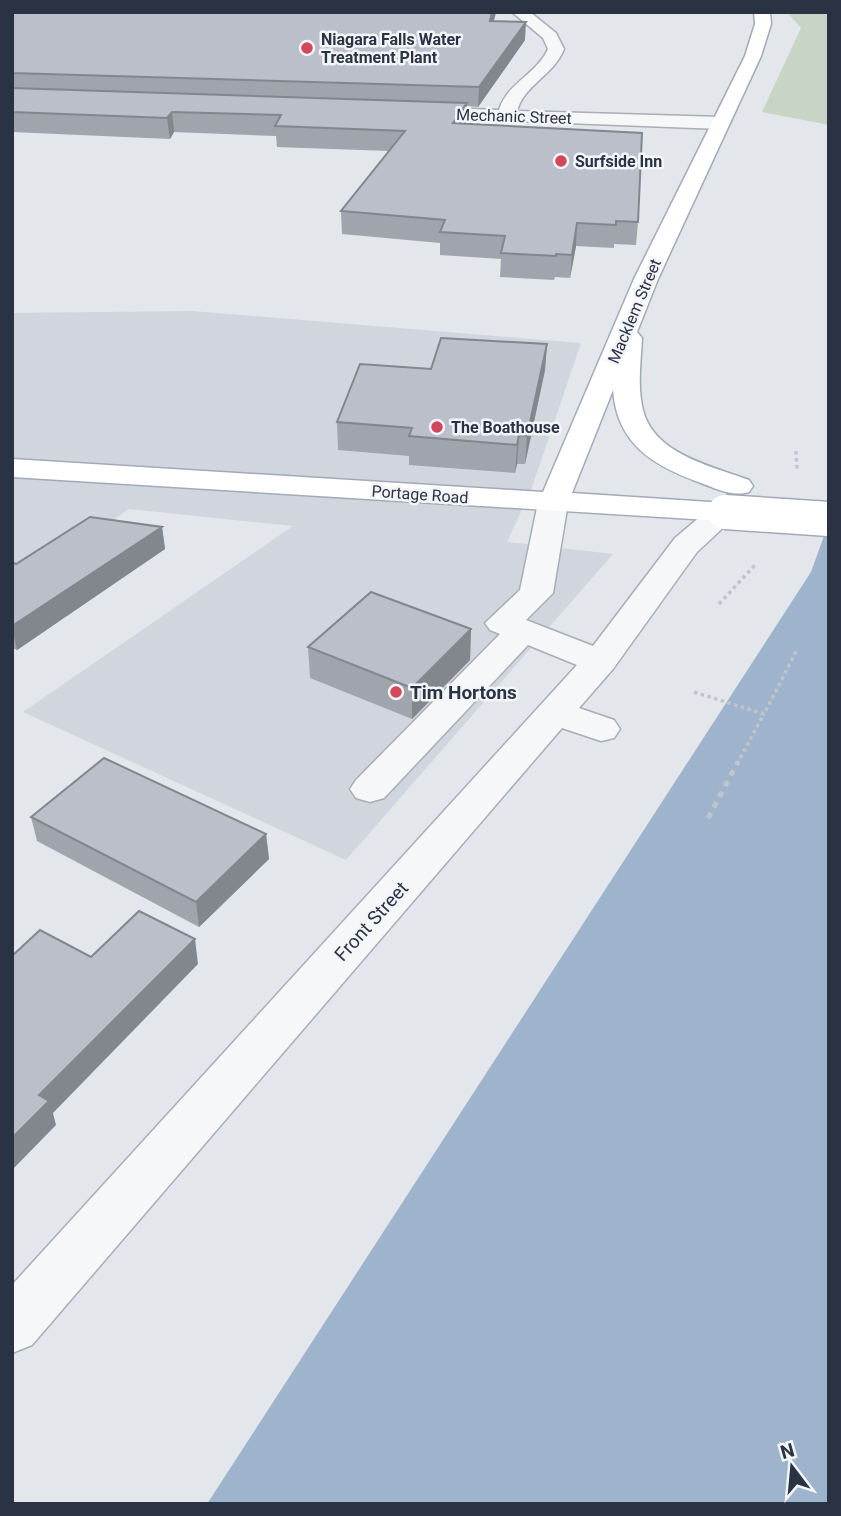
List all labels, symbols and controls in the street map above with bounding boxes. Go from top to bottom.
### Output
place label: Niagara Falls Water Treatment Plant [321,30,461,67]
marker: Niagara Falls Water Treatment Plant [299,40,315,56]
street label: Mechanic Street [456,105,572,128]
place label: Surfside Inn [575,152,662,171]
marker: Surfside Inn [553,153,569,169]
street label: Macklem Street [604,256,665,366]
place label: The Boathouse [451,418,560,437]
marker: The Boathouse [429,419,445,435]
street label: Portage Road [371,482,469,507]
place label: Tim Hortons [410,681,517,704]
marker: Tim Hortons [388,684,404,700]
street label: Front Street [330,877,413,966]
north arrow [757,1432,827,1502]
text: N [778,1438,797,1464]

